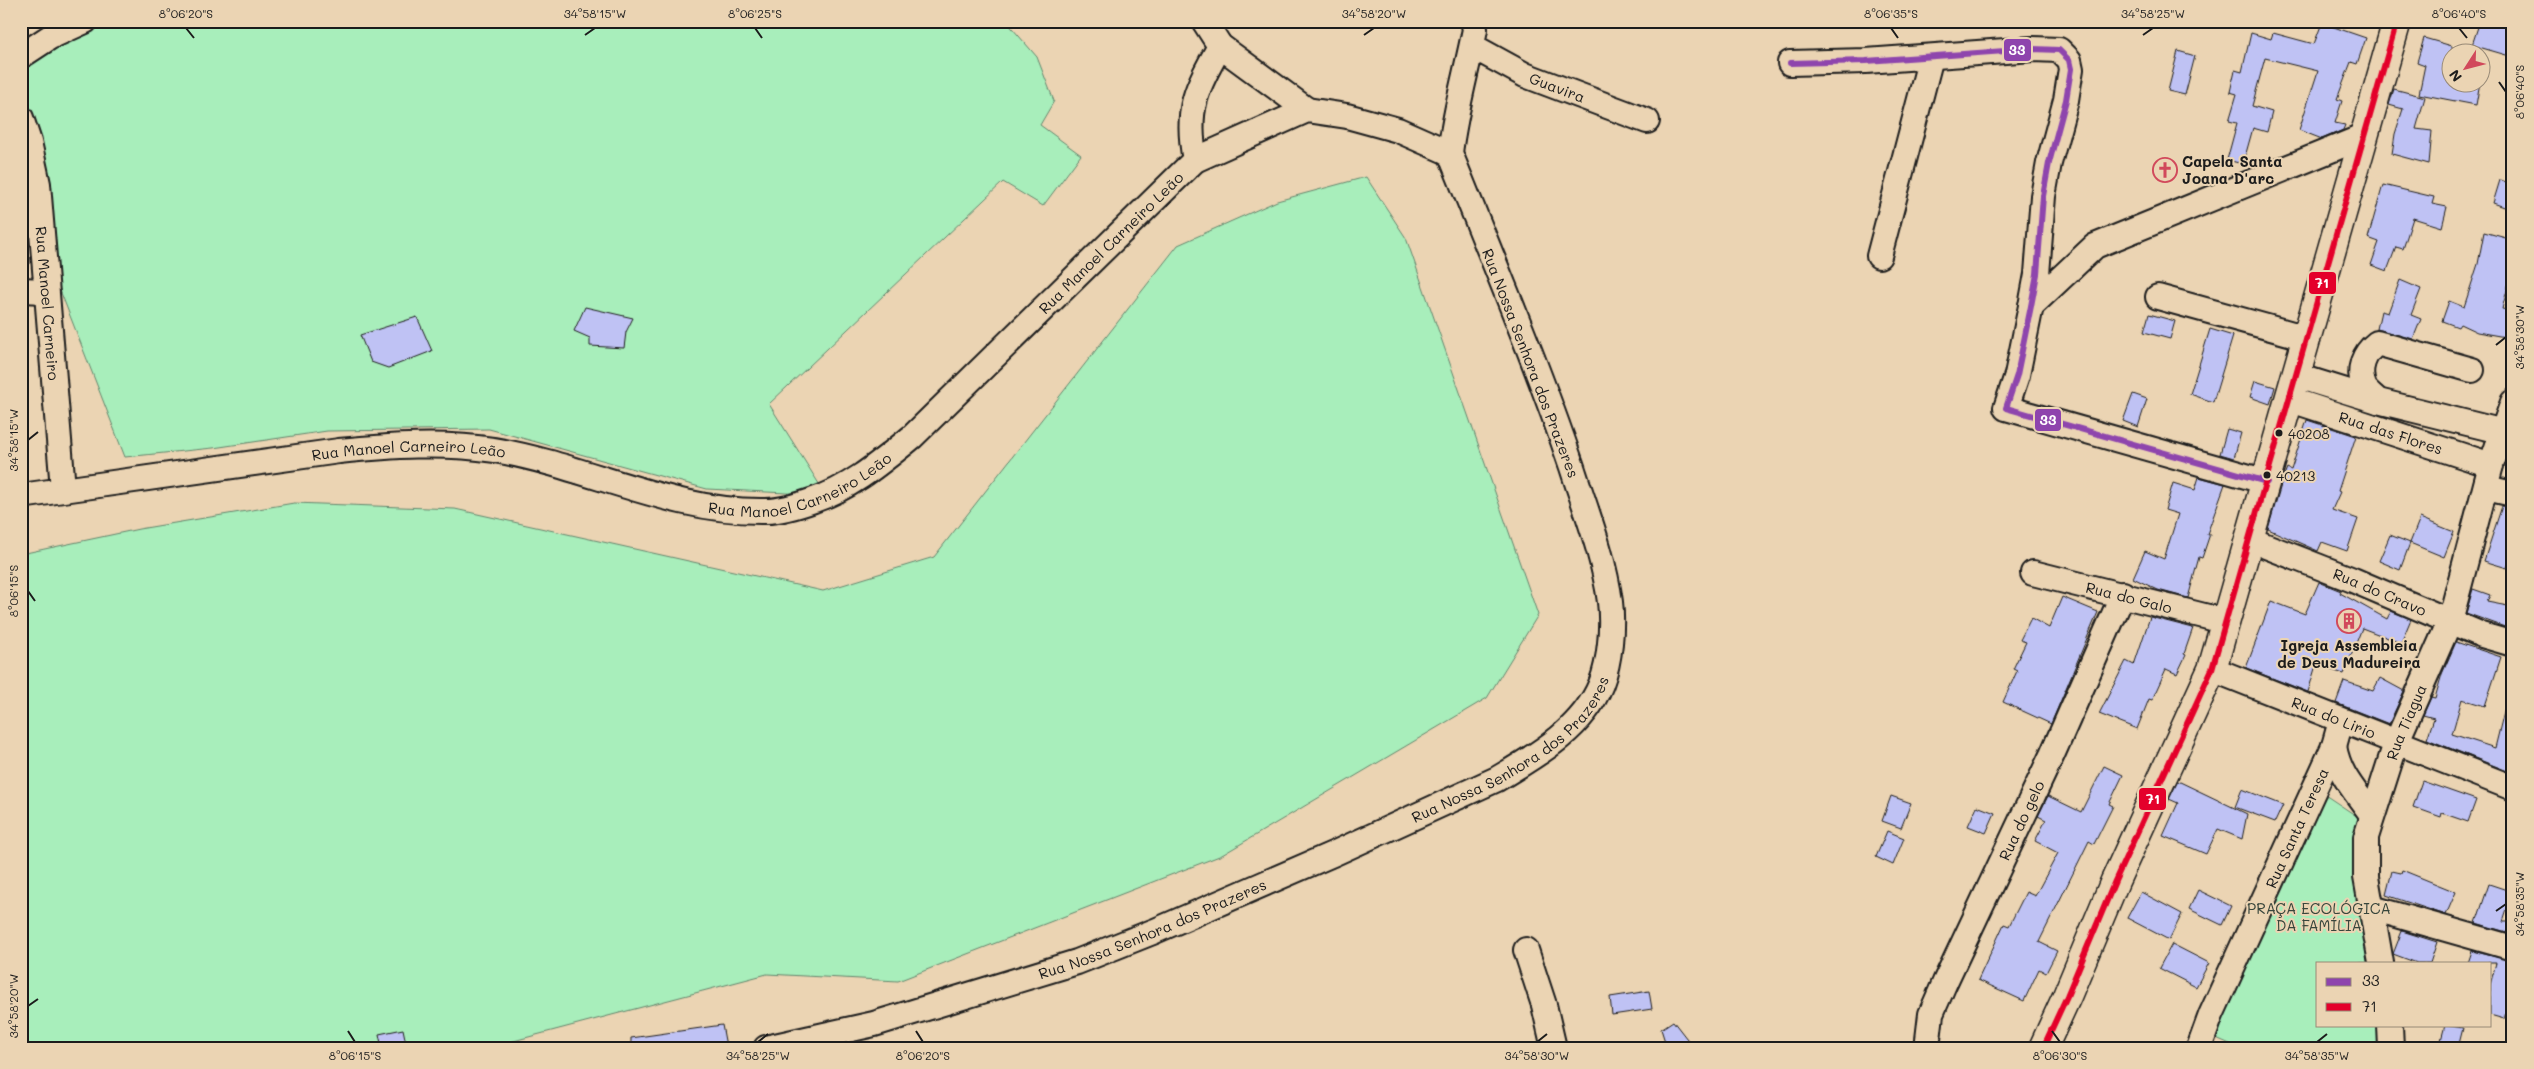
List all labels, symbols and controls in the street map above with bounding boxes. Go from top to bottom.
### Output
text: 8°06'20"S [159,5,213,21]
text: 34°58'15"W [564,5,626,21]
text: 8°06'25"S [728,5,782,21]
text: 34°58'20"W [1342,5,1406,21]
text: 8°06'35"S [1864,5,1918,21]
text: 34°58'25"W [2121,5,2185,21]
text: 8°06'40"S [2432,5,2487,21]
line badge: 33 [2003,38,2032,62]
text: 33 [2009,40,2025,59]
north arrow [2442,42,2492,92]
text: 8°06'40"S [2511,64,2527,119]
text: N [2444,66,2466,86]
street label: Guavira [1527,68,1588,107]
place label: Capela Santa Joana D'arc [2182,151,2282,188]
church icon: Capela Santa Joana D'arc [2152,157,2178,183]
street label: Rua Manoel Carneiro Leão [1034,167,1187,318]
street label: Rua Manoel Carneiro [31,225,64,381]
street label: Rua Nossa Senhora dos Prazeres [1478,246,1584,480]
line badge: 71 [2308,271,2337,295]
text: 71 [2315,273,2329,292]
text: 34°58'30"W [2511,305,2527,369]
street label: Rua das Flores [2336,406,2445,459]
line badge: 33 [2034,408,2062,432]
text: 34°58'15"W [5,409,21,471]
text: 33 [2040,410,2056,429]
place label: 40208 [2288,424,2330,443]
marker: 40208 [2274,428,2284,438]
street label: Rua Manoel Carneiro Leão [310,435,508,465]
street label: Rua Manoel Carneiro Leão [707,448,895,521]
place label: 40213 [2276,466,2315,485]
marker: 40213 [2262,470,2272,480]
street label: Rua do Cravo [2330,563,2430,620]
text: 8°06'15"S [5,564,21,617]
street label: Rua do Galo [2084,577,2174,618]
building icon: Igreja Assembleia de Deus Madureira [2336,608,2362,634]
place label: Igreja Assembleia de Deus Madureira [2277,635,2421,672]
street label: Rua Nossa Senhora dos Prazeres [1408,674,1613,827]
street label: Rua Tiagua [2381,681,2431,762]
street label: Rua do Lirio [2289,692,2379,743]
street label: Rua Santa Teresa [2260,764,2333,891]
street label: Rua do gelo [1994,777,2049,863]
line badge: 71 [2138,787,2167,811]
text: 71 [2146,789,2160,808]
text: 34°58'35"W [2511,872,2527,936]
street label: Rua Nossa Senhora dos Prazeres [1036,874,1269,983]
park label: PRAÇA ECOLÓGICA DA FAMÍLIA [2247,898,2391,935]
legend [2316,962,2492,1026]
text: 33 [2362,970,2380,990]
text: 34°58'20"W [5,974,21,1038]
text: 71 [2362,996,2377,1016]
text: 8°06'15"S [329,1047,382,1063]
text: 34°58'25"W [726,1047,790,1063]
text: 8°06'20"S [896,1047,950,1063]
text: 34°58'30"W [1505,1047,1569,1063]
text: 8°06'30"S [2033,1047,2088,1063]
text: 34°58'35"W [2285,1047,2349,1063]

